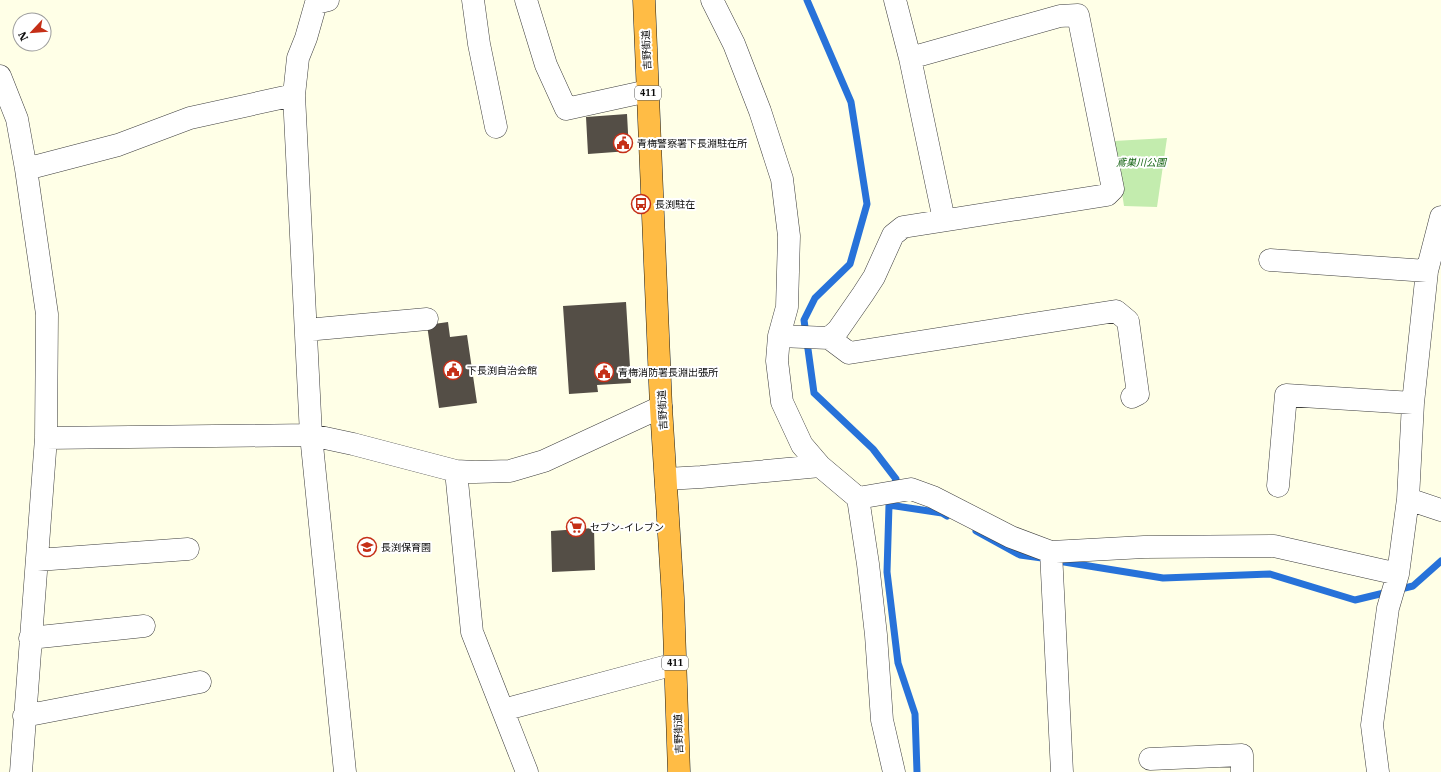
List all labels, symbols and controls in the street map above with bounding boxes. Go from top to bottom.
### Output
north arrow [12,12,52,52]
text: N [15,29,31,43]
street label: 吉野街道 [639,30,654,70]
road number: 411 [635,86,661,100]
public building icon: 青梅警察署下長淵駐在所 [612,132,634,154]
place label: 青梅警察署下長淵駐在所 [637,137,747,150]
park label: 鳶巣川公園 [1116,156,1168,169]
bus stop icon: 長渕駐在 [630,193,652,215]
place label: 長渕駐在 [655,198,695,211]
public building icon: 下長渕自治会館 [442,359,464,381]
public building icon: 青梅消防署長淵出張所 [593,361,615,383]
place label: 下長渕自治会館 [467,364,537,377]
place label: 青梅消防署長淵出張所 [618,366,718,379]
street label: 吉野街道 [655,390,670,430]
supermarket icon: セブン-イレブン [565,516,587,538]
place label: セブン-イレブン [590,521,664,534]
school or university icon: 長渕保育園 [356,536,378,558]
place label: 長渕保育園 [381,541,431,554]
road number: 411 [662,656,688,670]
street label: 吉野街道 [671,714,686,754]

